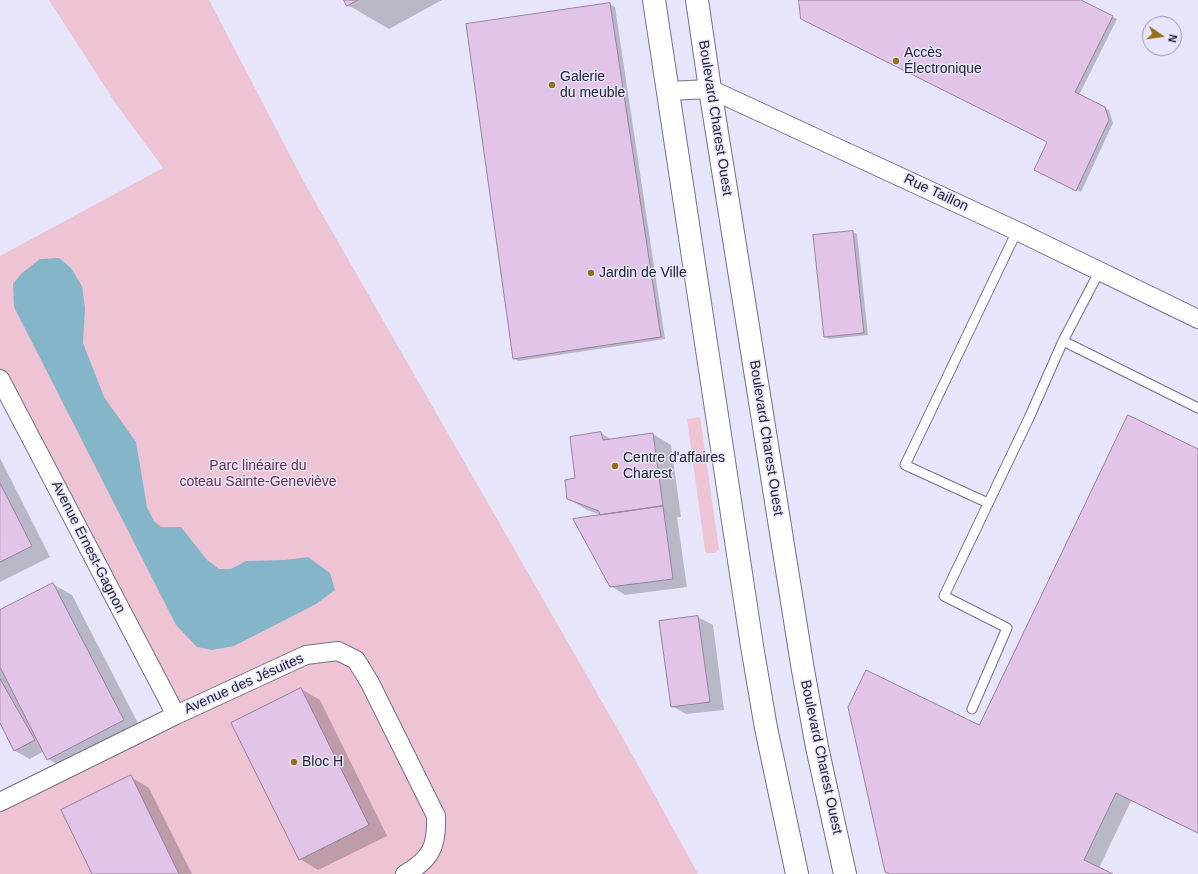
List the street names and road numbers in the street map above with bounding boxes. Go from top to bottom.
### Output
street label: Boulevard Charest Ouest [694,39,736,197]
street label: Rue Taillon [901,171,971,215]
street label: Boulevard Charest Ouest [745,359,787,517]
street label: Avenue Ernest-Gagnon [47,478,129,616]
street label: Avenue des Jésuites [182,650,306,718]
street label: Boulevard Charest Ouest [796,678,846,836]

